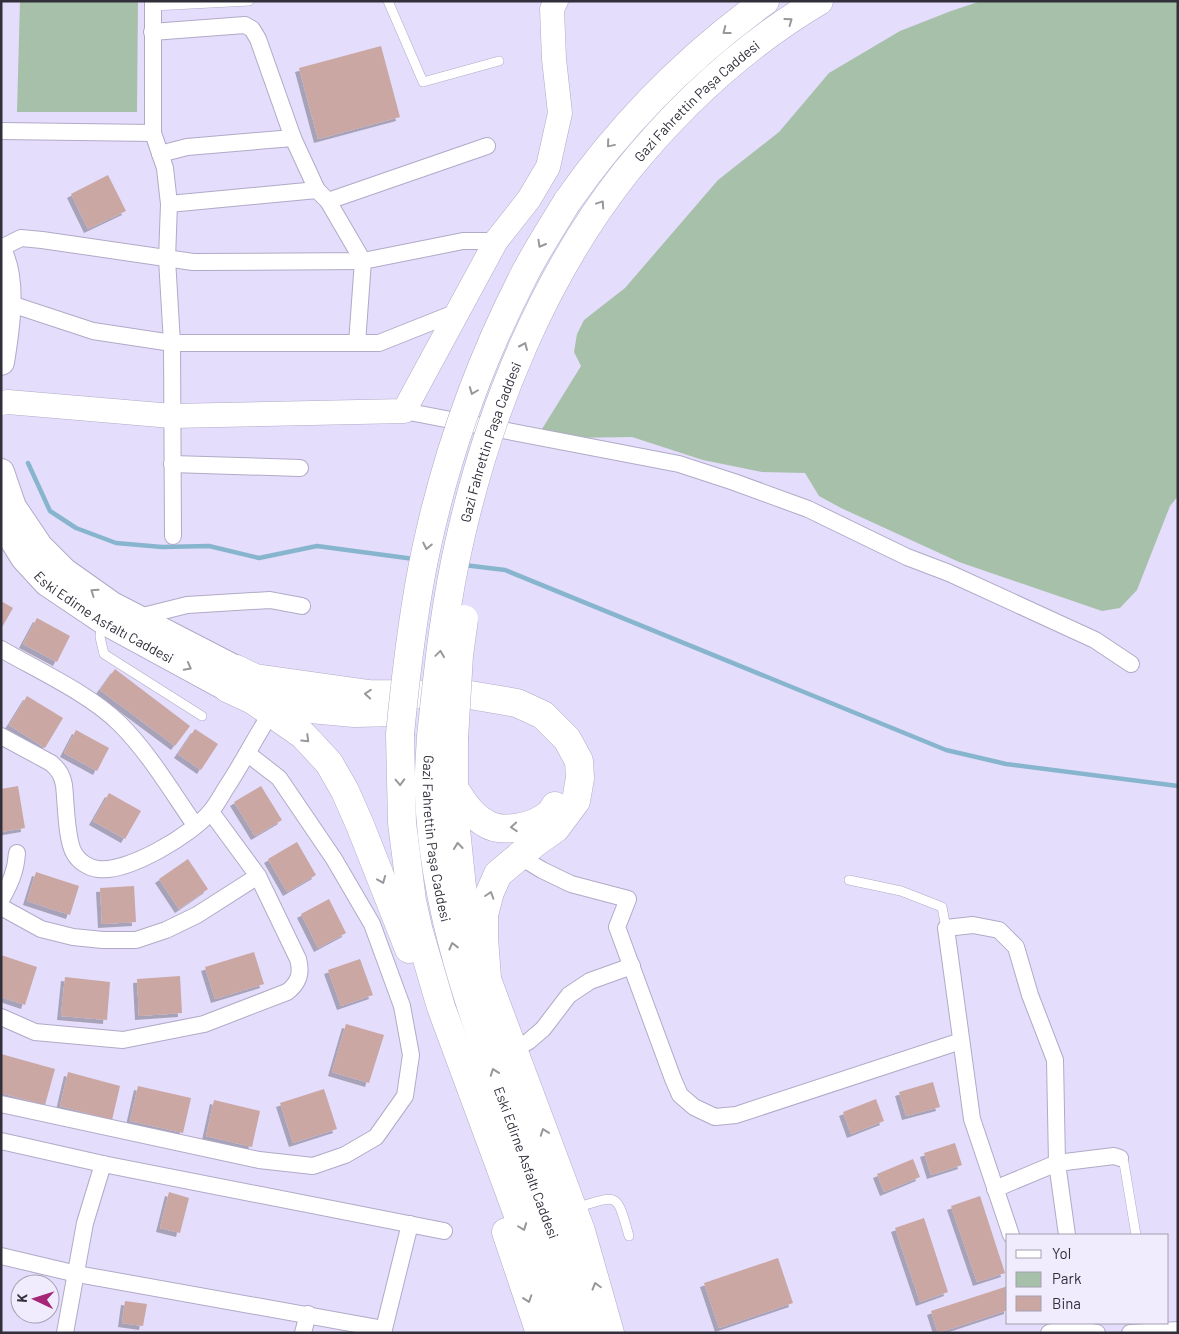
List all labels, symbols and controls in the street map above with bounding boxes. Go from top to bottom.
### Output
one-way arrow [783,18,792,27]
one-way arrow [723,25,732,33]
street label: Gazi Fahrettin Paşa Caddesi [630,36,762,165]
one-way arrow [608,138,616,147]
one-way arrow [595,200,605,209]
one-way arrow [538,238,548,247]
one-way arrow [518,342,529,351]
street label: Gazi Fahrettin Paşa Caddesi [456,359,524,524]
one-way arrow [469,386,479,395]
one-way arrow [422,542,432,551]
street label: Eski Edirne Asfaltı Caddesi [31,567,177,666]
one-way arrow [90,589,99,598]
one-way arrow [434,650,445,658]
one-way arrow [183,661,192,671]
one-way arrow [364,688,372,699]
one-way arrow [300,733,309,742]
street label: Gazi Fahrettin Paşa Caddesi [420,755,455,923]
one-way arrow [395,779,406,787]
one-way arrow [510,822,518,833]
one-way arrow [453,841,464,849]
one-way arrow [376,876,386,884]
one-way arrow [484,891,494,900]
one-way arrow [448,942,459,951]
one-way arrow [490,1068,500,1077]
street label: Eski Edirne Asfaltı Caddesi [491,1084,563,1241]
one-way arrow [540,1128,550,1137]
one-way arrow [517,1222,527,1231]
legend [1006,1234,1169,1324]
text: Yol [1052,1244,1071,1262]
text: Park [1052,1269,1082,1287]
north arrow [10,1274,60,1324]
one-way arrow [592,1282,602,1290]
text: K [13,1293,30,1303]
one-way arrow [522,1294,532,1302]
text: Bina [1052,1294,1081,1312]

